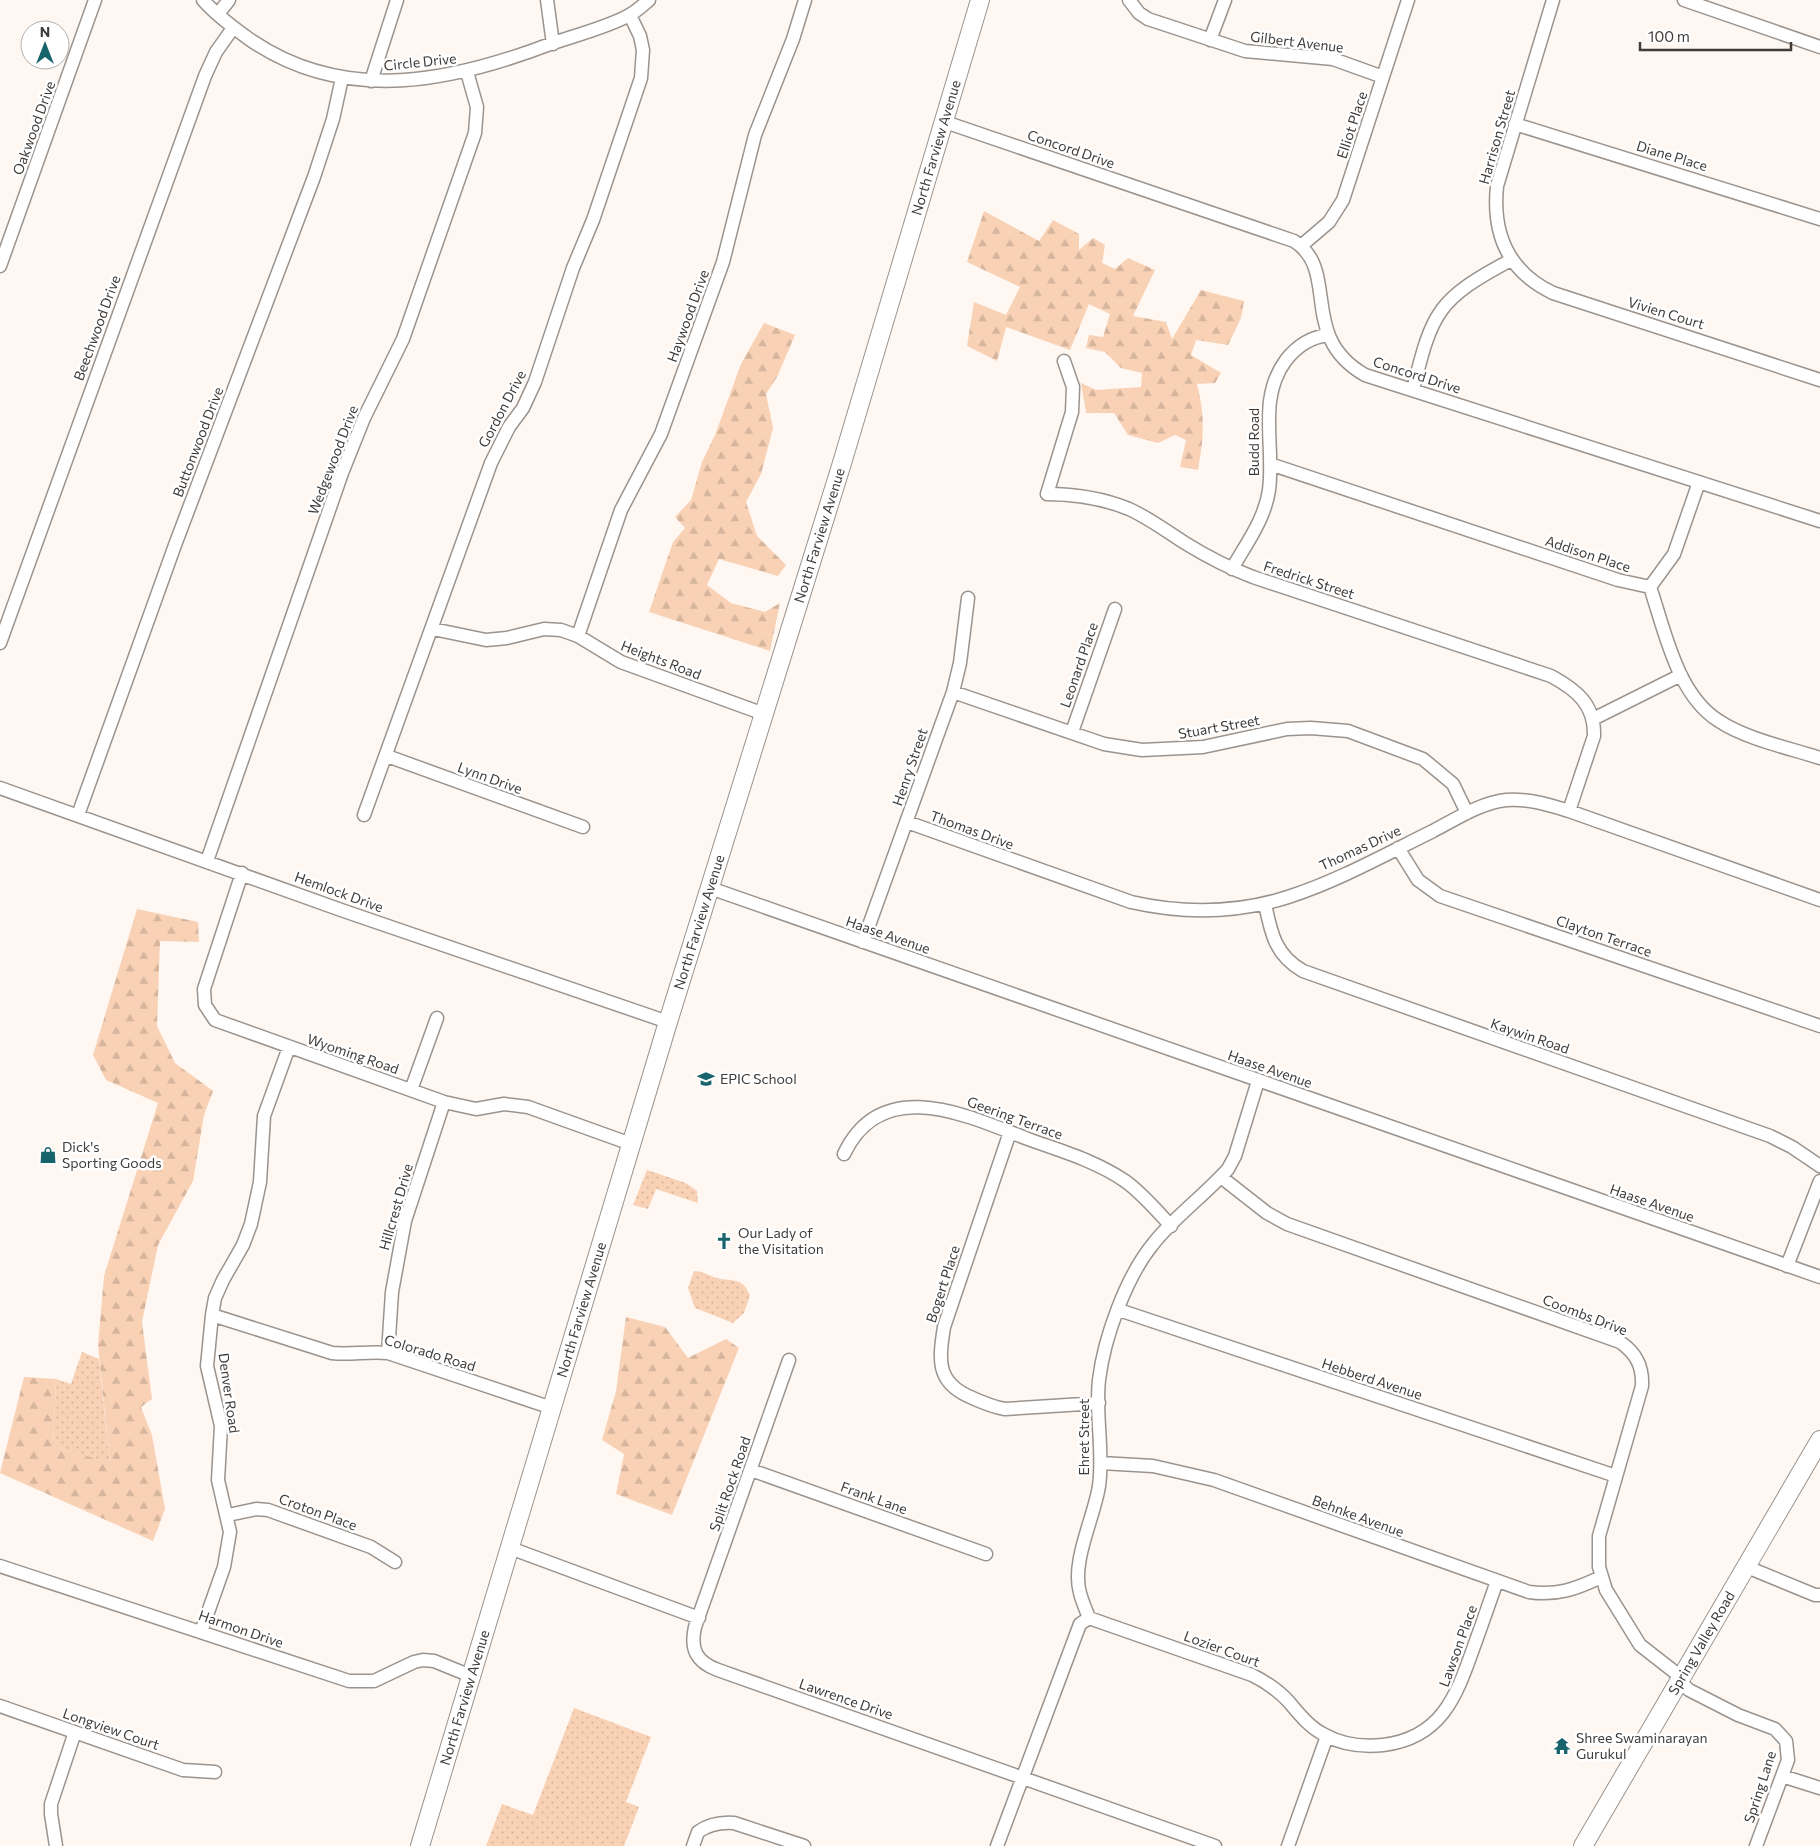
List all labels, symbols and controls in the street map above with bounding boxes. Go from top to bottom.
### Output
north arrow [20,20,70,70]
scale bar [1640,20,1791,52]
text: N [40,23,50,40]
street label: Gilbert Avenue [1249,27,1345,56]
text: 100 m [1648,27,1690,45]
street label: Circle Drive [383,49,457,74]
street label: North Farview Avenue [907,78,964,217]
street label: Oakwood Drive [9,79,58,177]
street label: Harrison Street [1475,87,1518,186]
street label: Elliot Place [1333,89,1370,161]
street label: Concord Drive [1025,126,1117,171]
street label: Diane Place [1635,137,1710,174]
street label: Haywood Drive [663,267,712,364]
street label: Beechwood Drive [70,273,123,383]
street label: Vivien Court [1626,293,1707,332]
street label: Concord Drive [1371,352,1463,397]
street label: Gordon Drive [474,367,529,450]
street label: Buttonwood Drive [169,384,226,499]
street label: Wedgewood Drive [304,403,361,517]
street label: Budd Road [1245,408,1262,476]
street label: North Farview Avenue [790,466,848,605]
street label: Addison Place [1543,532,1633,575]
street label: Fredrick Street [1262,557,1357,602]
street label: Leonard Place [1056,620,1101,710]
street label: Heights Road [619,636,704,683]
street label: Stuart Street [1177,711,1261,742]
street label: Henry Street [888,726,931,808]
street label: Lynn Drive [456,758,525,797]
street label: Thomas Drive [928,807,1016,853]
street label: Thomas Drive [1316,821,1403,874]
street label: North Farview Avenue [670,853,728,992]
street label: Hemlock Drive [293,868,386,915]
street label: Clayton Terrace [1554,911,1654,960]
street label: Haase Avenue [844,912,933,957]
street label: Kaywin Road [1489,1014,1572,1057]
street label: Wyoming Road [305,1030,401,1077]
street label: Haase Avenue [1226,1046,1315,1091]
school or university icon: EPIC School [696,1069,716,1089]
place label: EPIC School [720,1070,797,1087]
street label: Geering Terrace [965,1092,1065,1143]
place label: Dick's Sporting Goods [62,1138,162,1171]
shop icon: Dick's Sporting Goods [38,1145,58,1165]
street label: Hillcrest Drive [375,1162,416,1252]
street label: Haase Avenue [1608,1180,1697,1225]
place label: Our Lady of the Visitation [738,1224,824,1257]
church icon: Our Lady of the Visitation [714,1231,734,1251]
street label: North Farview Avenue [553,1240,609,1379]
street label: Bogert Place [922,1243,963,1325]
street label: Coombs Drive [1540,1291,1630,1339]
street label: Colorado Road [382,1331,478,1374]
street label: Denver Road [215,1352,244,1434]
street label: Hebberd Avenue [1320,1354,1425,1403]
street label: Ehret Street [1075,1398,1092,1475]
street label: Split Rock Road [705,1434,754,1534]
street label: Frank Lane [839,1478,910,1517]
street label: Croton Place [277,1490,360,1534]
street label: Behnke Avenue [1310,1491,1406,1540]
street label: Spring Valley Road [1664,1588,1738,1698]
street label: Lawson Place [1435,1603,1480,1689]
street label: Harmon Drive [197,1606,286,1651]
street label: Lozier Court [1182,1627,1263,1670]
street label: North Farview Avenue [436,1628,493,1767]
street label: Lawrence Drive [797,1675,895,1723]
street label: Longview Court [61,1704,162,1753]
place label: Shree Swaminarayan Gurukul [1576,1729,1708,1762]
temple icon: Shree Swaminarayan Gurukul [1552,1736,1572,1756]
street label: Spring Lane [1740,1749,1779,1825]

